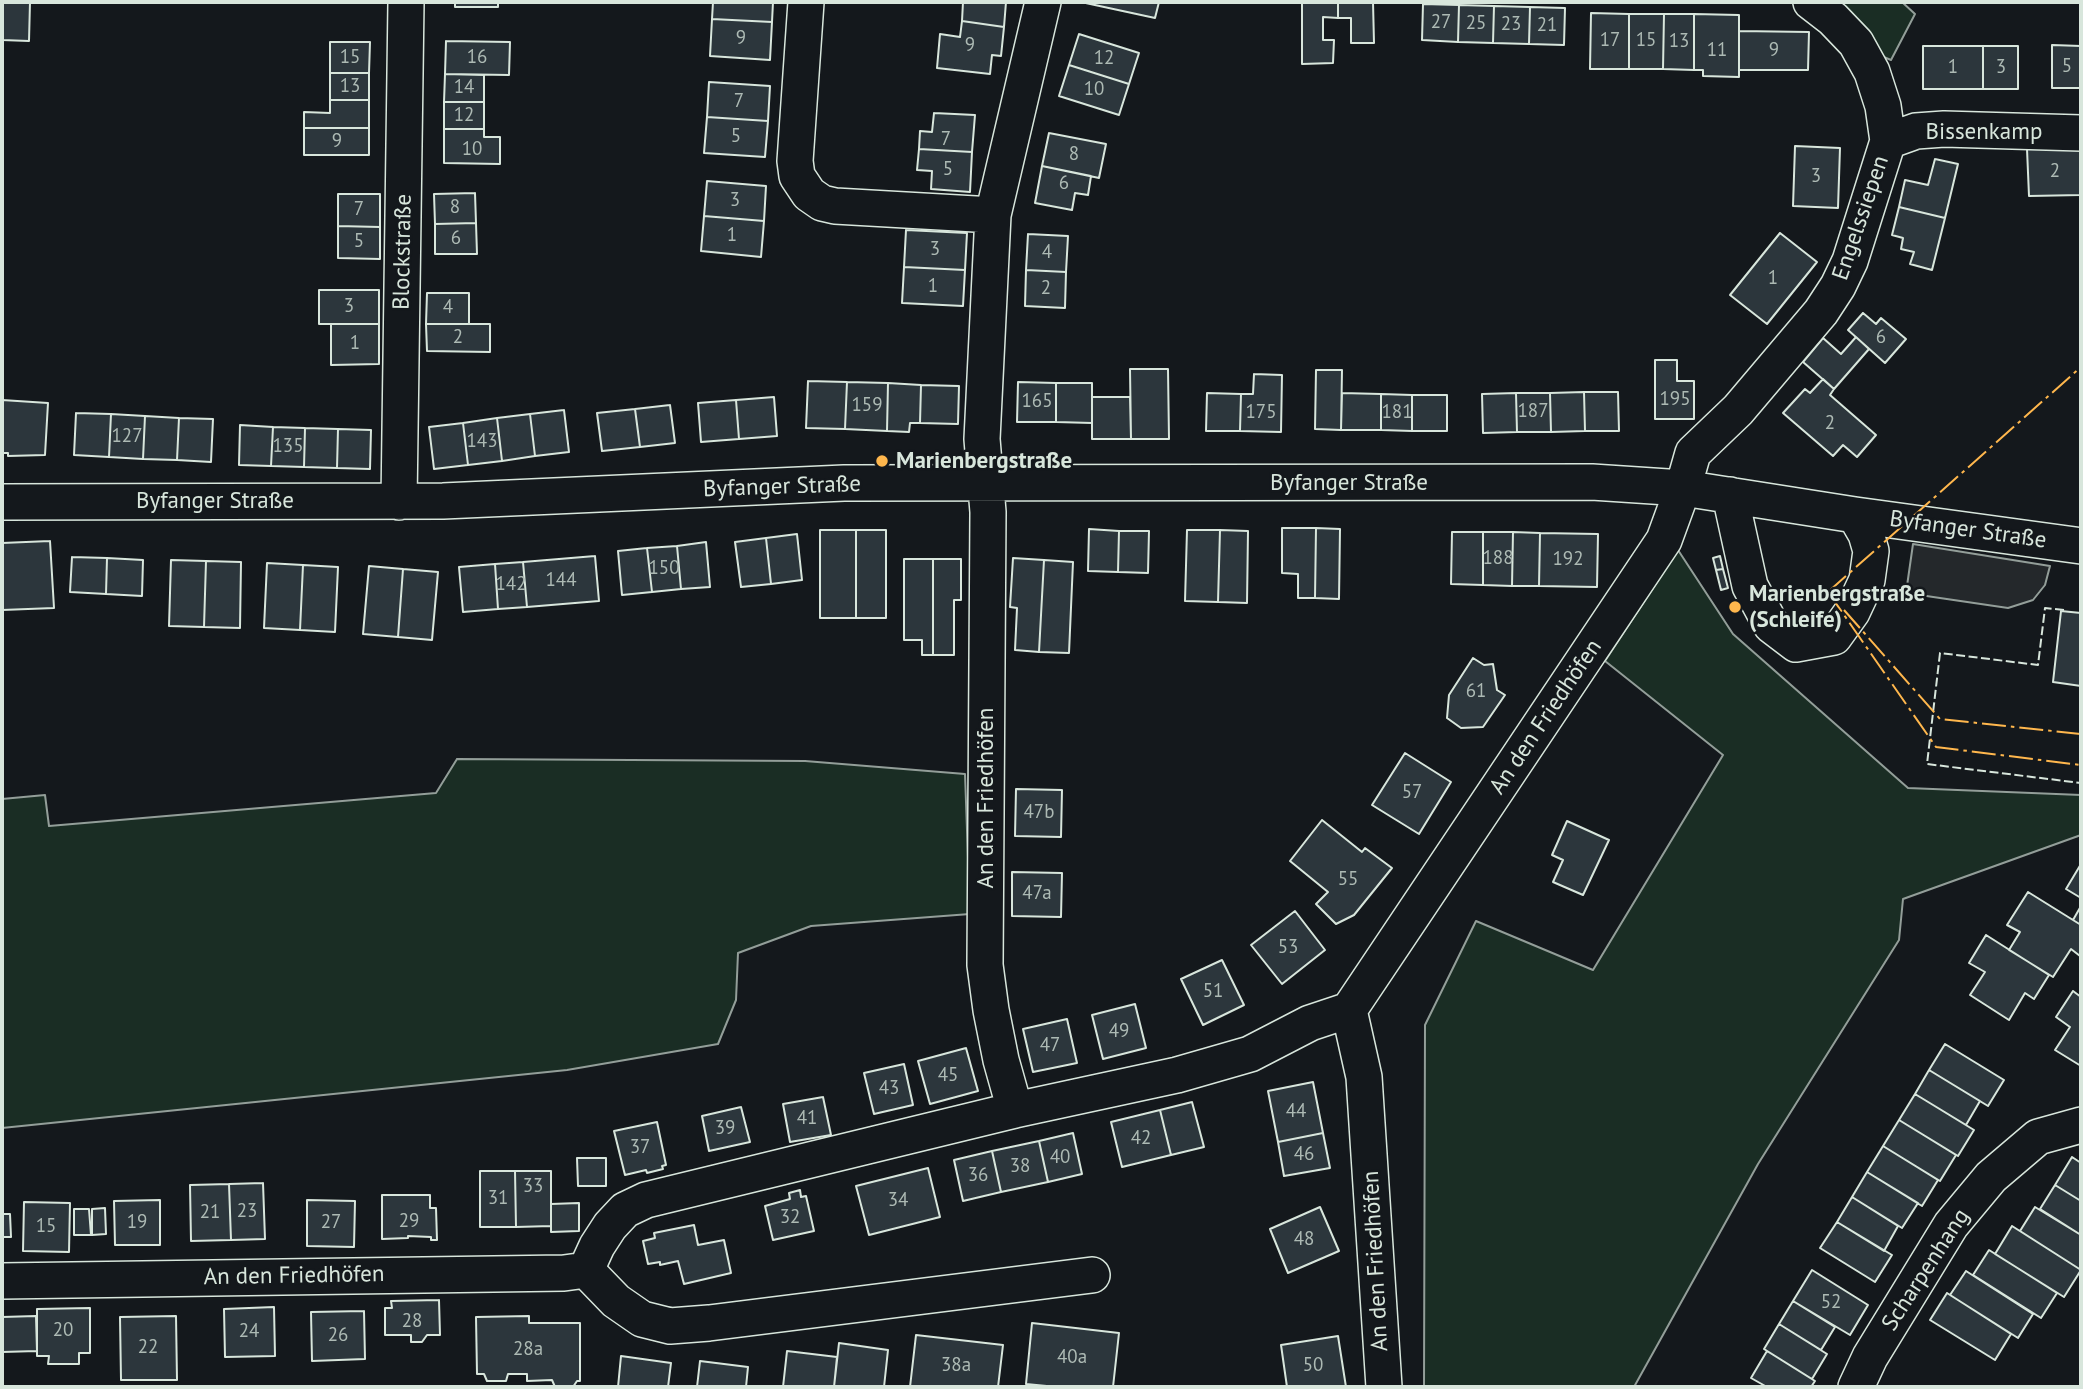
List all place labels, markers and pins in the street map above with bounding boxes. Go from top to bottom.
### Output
place label: Marienbergstraße [896,447,1072,475]
marker: Marienbergstraße [874,453,890,469]
place label: Marienbergstraße (Schleife) [1749,580,1925,634]
marker: Marienbergstraße (Schleife) [1727,599,1743,615]

